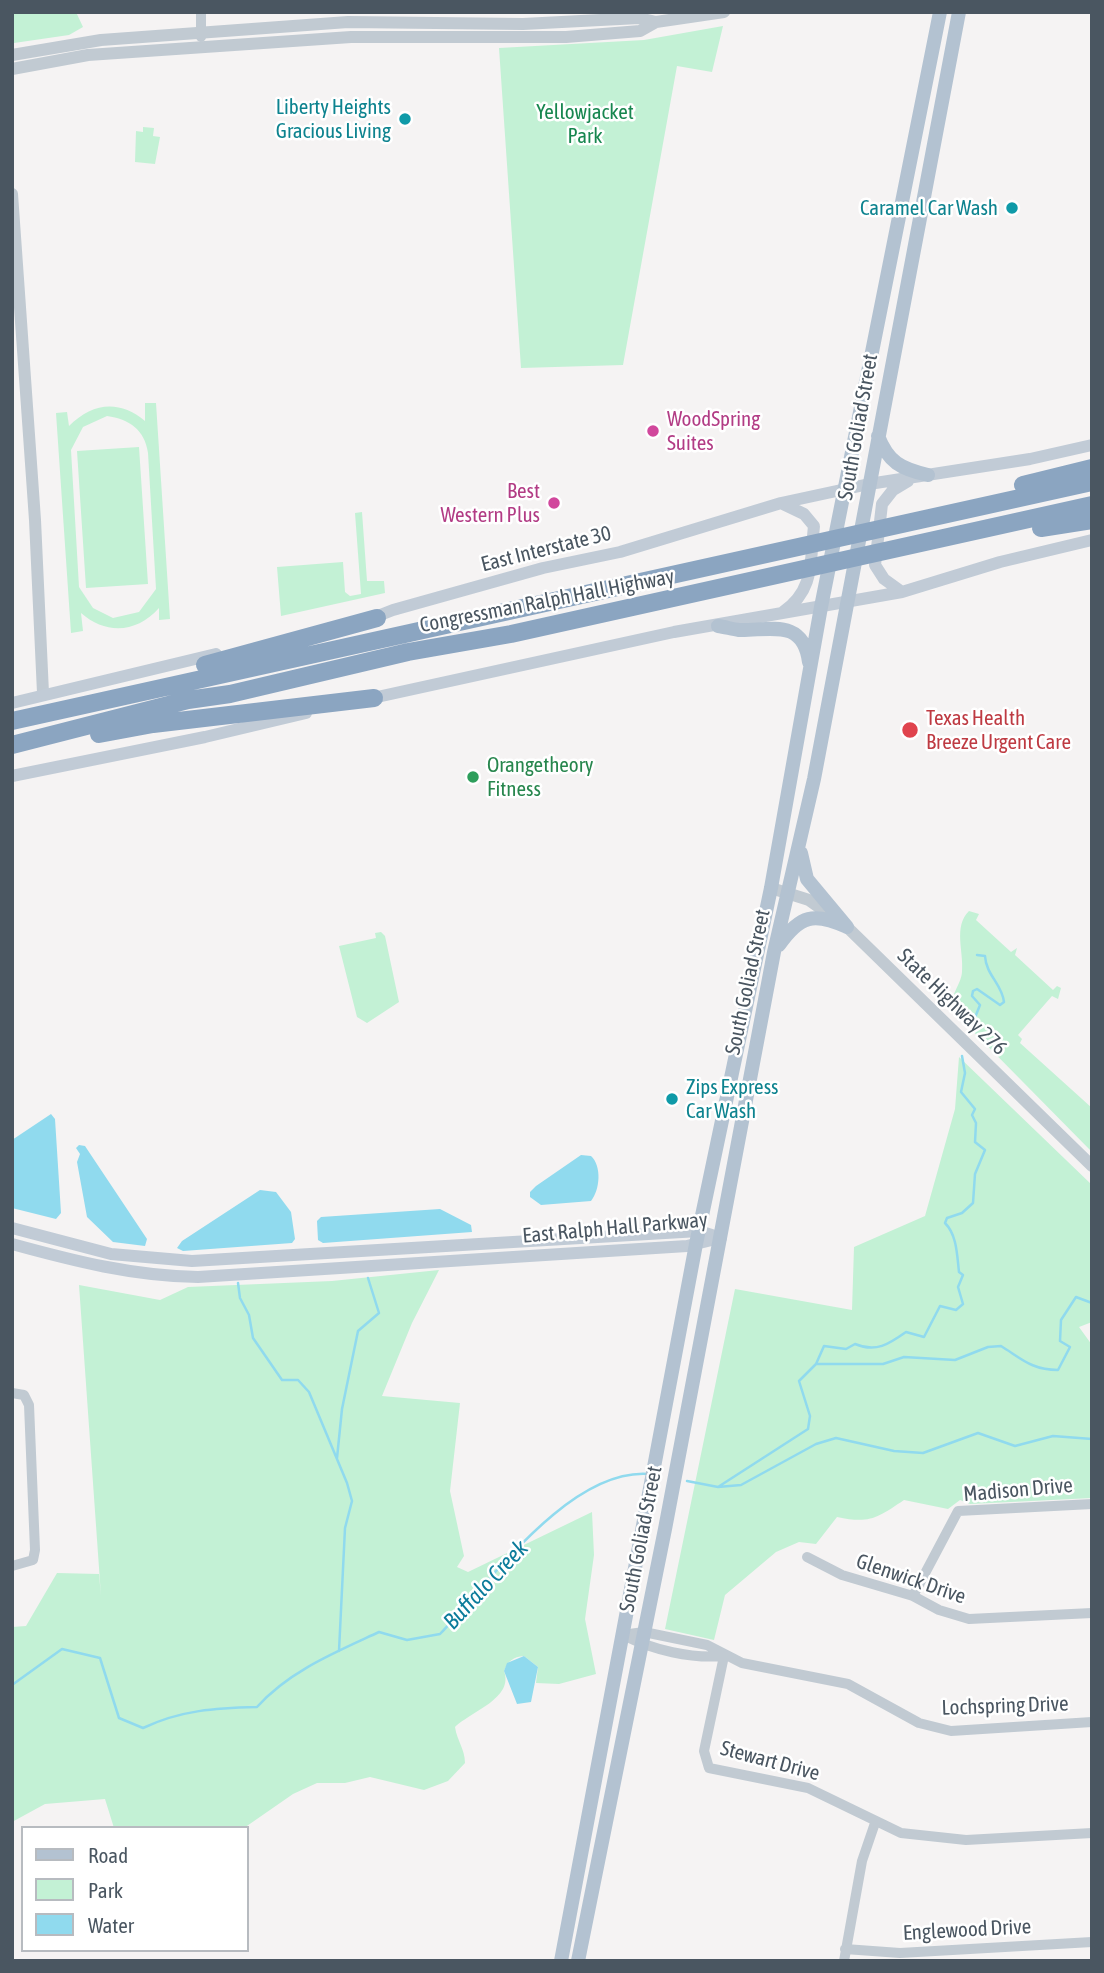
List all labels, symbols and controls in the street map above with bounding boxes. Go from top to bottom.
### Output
place label: Liberty Heights Gracious Living [276,94,391,144]
park label: Yellowjacket Park [536,99,634,149]
marker: Liberty Heights Gracious Living [397,111,413,127]
place label: Caramel Car Wash [860,195,998,221]
marker: Caramel Car Wash [1004,200,1020,216]
street label: South Goliad Street [833,352,883,502]
place label: WoodSpring Suites [667,406,760,456]
marker: WoodSpring Suites [645,423,661,439]
place label: Best Western Plus [440,478,540,528]
marker: Best Western Plus [546,495,562,511]
street label: East Interstate 30 [478,521,614,577]
street label: Congressman Ralph Hall Highway [418,564,676,638]
place label: Texas Health Breeze Urgent Care [926,705,1071,755]
marker: Texas Health Breeze Urgent Care [900,720,920,740]
place label: Orangetheory Fitness [487,752,594,802]
marker: Orangetheory Fitness [465,769,481,785]
street label: South Goliad Street [720,907,776,1057]
street label: State Highway 276 [892,943,1012,1061]
place label: Zips Express Car Wash [686,1074,778,1124]
marker: Zips Express Car Wash [664,1091,680,1107]
street label: East Ralph Hall Parkway [521,1207,709,1249]
street label: South Goliad Street [615,1464,667,1614]
street label: Madison Drive [962,1473,1074,1507]
water label: Buffalo Creek [438,1535,534,1635]
street label: Glenwick Drive [853,1548,969,1610]
street label: Lochspring Drive [941,1691,1069,1721]
street label: Stewart Drive [718,1736,822,1786]
legend [21,1826,248,1952]
text: Road [88,1843,128,1867]
text: Park [88,1878,123,1902]
text: Water [88,1913,134,1937]
street label: Englewood Drive [902,1914,1032,1946]

